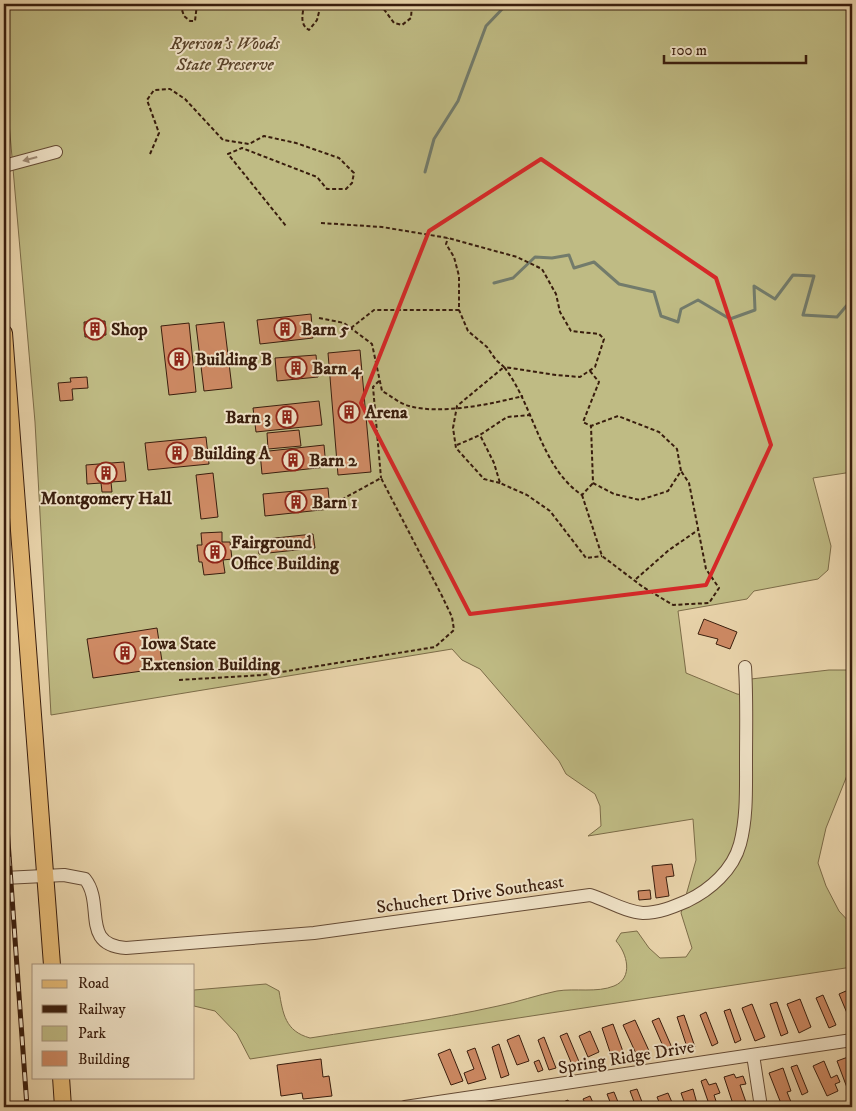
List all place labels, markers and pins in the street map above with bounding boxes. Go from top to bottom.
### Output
building icon: Shop [83,317,107,341]
building icon: Barn 5 [273,317,297,341]
place label: Shop [111,319,148,341]
place label: Barn 5 [301,319,349,341]
building icon: Building B [167,347,191,371]
place label: Building B [195,349,272,371]
building icon: Barn 4 [284,356,308,380]
place label: Barn 4 [312,358,362,380]
building icon: Arena [337,400,361,424]
place label: Arena [364,402,408,424]
building icon: Barn 3 [275,405,299,429]
place label: Barn 3 [225,407,271,429]
building icon: Building A [165,441,189,465]
place label: Building A [193,443,271,465]
building icon: Barn 2 [281,448,305,472]
place label: Barn 2 [309,450,358,472]
building icon: Montgomery Hall [94,461,118,485]
place label: Montgomery Hall [40,488,172,510]
building icon: Barn 1 [284,490,308,514]
place label: Barn 1 [312,492,358,514]
place label: Fairground Office Building [231,532,340,575]
building icon: Fairground Office Building [203,540,227,564]
place label: Iowa State Extension Building [141,633,281,676]
building icon: Iowa State Extension Building [113,641,137,665]

